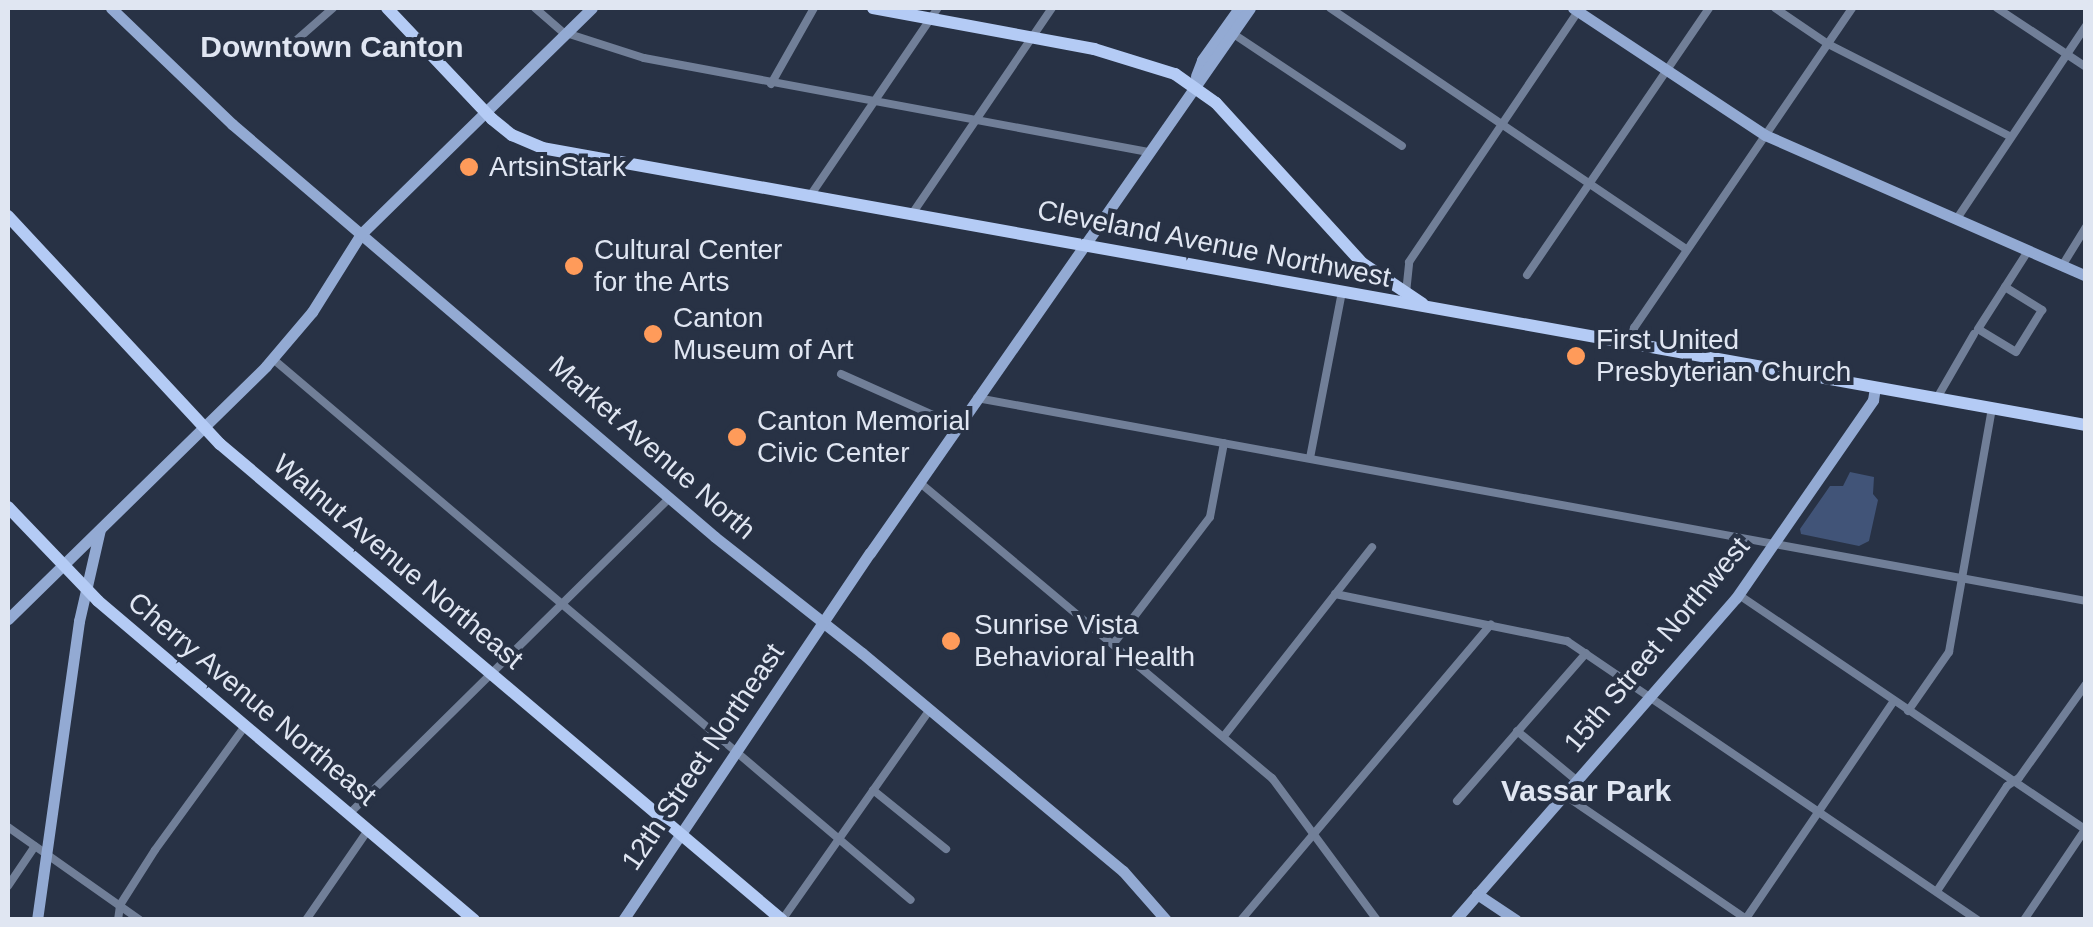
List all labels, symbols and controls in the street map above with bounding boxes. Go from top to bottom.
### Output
district label: Downtown Canton [200,29,464,65]
place label: ArtsinStark [489,150,626,184]
marker: ArtsinStark [458,156,480,178]
street label: Cleveland Avenue Northwest [1034,193,1394,295]
place label: Cultural Center for the Arts [594,233,782,299]
marker: Cultural Center for the Arts [563,255,585,277]
place label: Canton Museum of Art [673,301,855,367]
marker: Canton Museum of Art [642,323,664,345]
place label: First United Presbyterian Church [1596,323,1851,389]
marker: First United Presbyterian Church [1565,345,1587,367]
street label: Market Avenue North [541,349,763,547]
place label: Canton Memorial Civic Center [757,404,970,470]
marker: Canton Memorial Civic Center [726,426,748,448]
street label: Walnut Avenue Northeast [266,447,530,677]
street label: 15th Street Northwest [1557,530,1757,760]
street label: Cherry Avenue Northeast [120,585,384,813]
place label: Sunrise Vista Behavioral Health [974,608,1195,674]
marker: Sunrise Vista Behavioral Health [938,628,964,654]
street label: 12th Street Northeast [615,637,791,877]
district label: Vassar Park [1501,773,1671,809]

